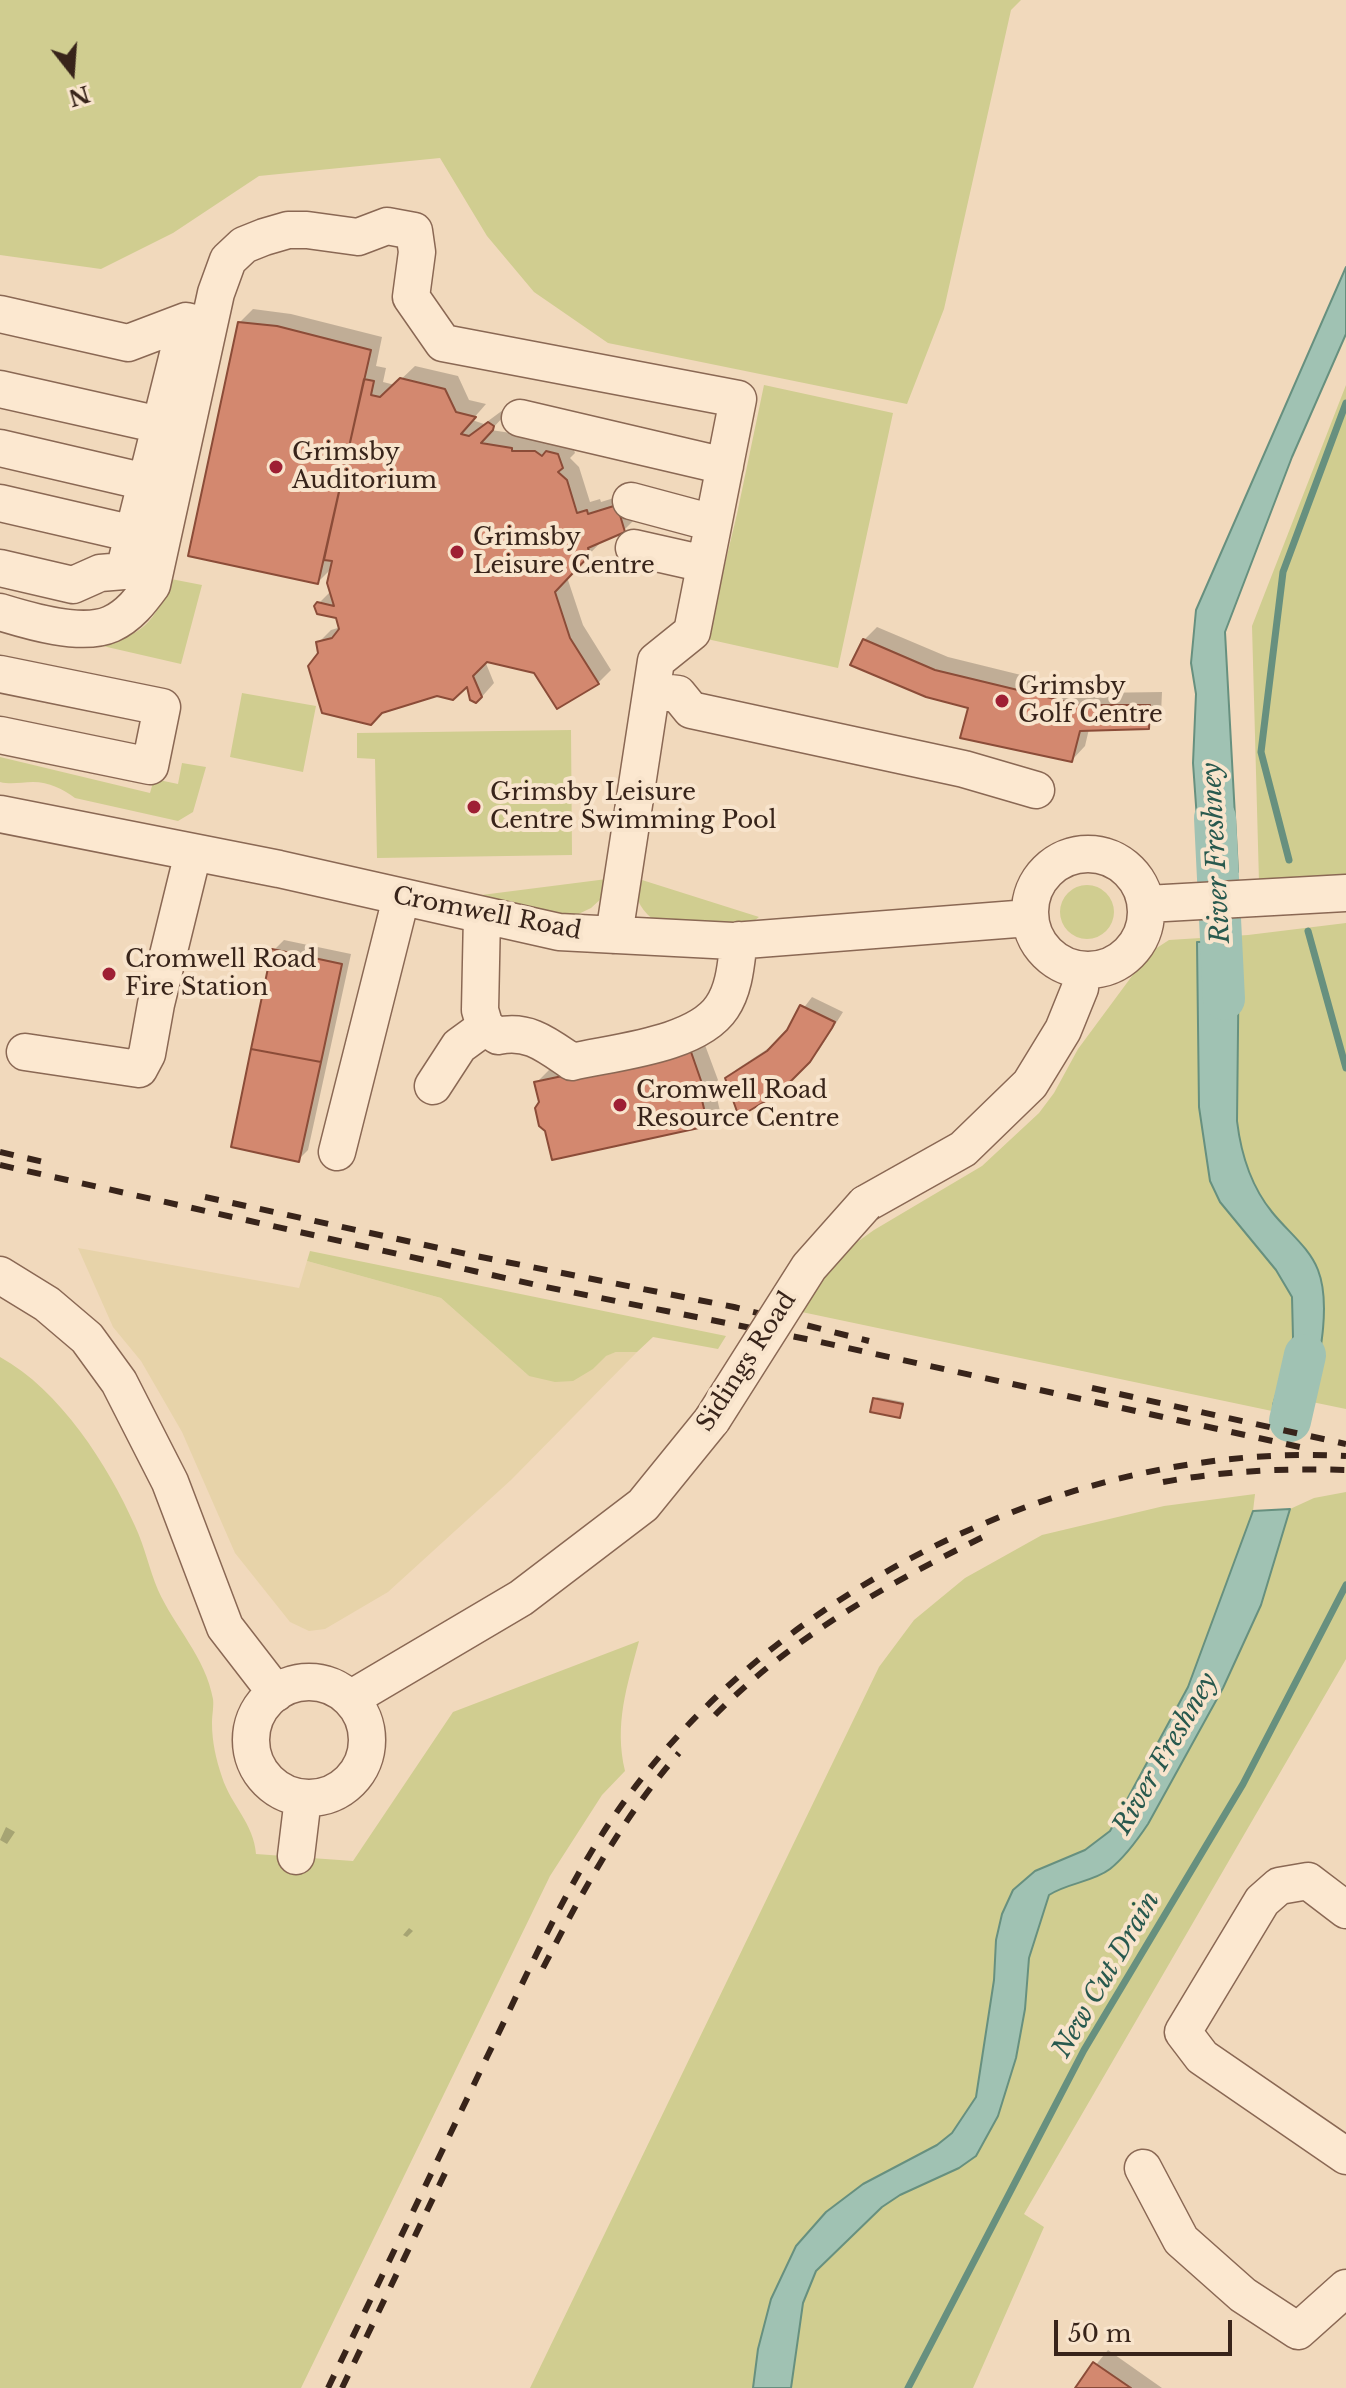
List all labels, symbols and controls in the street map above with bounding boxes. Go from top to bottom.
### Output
north arrow [32,32,112,112]
text: N [65,79,93,111]
place label: Grimsby Auditorium [292,439,437,495]
marker: Grimsby Auditorium [267,458,285,476]
place label: Grimsby Leisure Centre [473,524,655,580]
marker: Grimsby Leisure Centre [448,543,466,561]
place label: Grimsby Golf Centre [1018,673,1163,729]
marker: Grimsby Golf Centre [993,692,1011,710]
water label: River Freshney [1197,762,1237,944]
place label: Grimsby Leisure Centre Swimming Pool [490,779,777,835]
marker: Grimsby Leisure Centre Swimming Pool [465,798,483,816]
street label: Cromwell Road [390,882,584,946]
place label: Cromwell Road Fire Station [125,946,317,1002]
marker: Cromwell Road Fire Station [100,965,118,983]
place label: Cromwell Road Resource Centre [636,1077,839,1133]
marker: Cromwell Road Resource Centre [611,1096,629,1114]
street label: Sidings Road [691,1287,803,1437]
water label: River Freshney [1107,1668,1225,1840]
water label: New Cut Drain [1047,1887,1167,2063]
scale bar [1058,2304,1236,2354]
text: 50 m [1068,2319,1131,2348]

